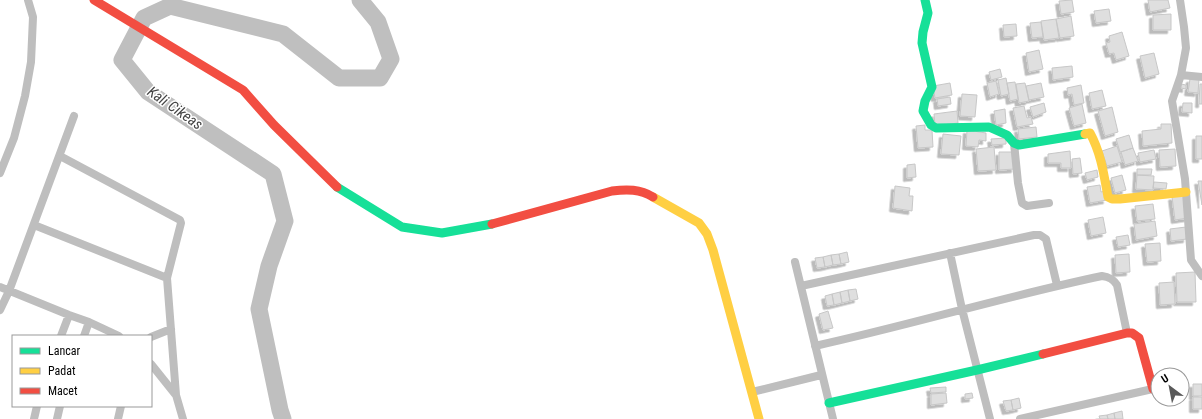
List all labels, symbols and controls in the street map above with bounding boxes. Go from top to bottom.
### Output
water label: Kali Cikeas [144,82,206,134]
legend [12,335,152,407]
text: Lancar [48,344,81,358]
text: Padat [48,364,76,378]
north arrow [1150,367,1190,407]
text: U [1159,372,1171,386]
text: Macet [48,384,78,398]

